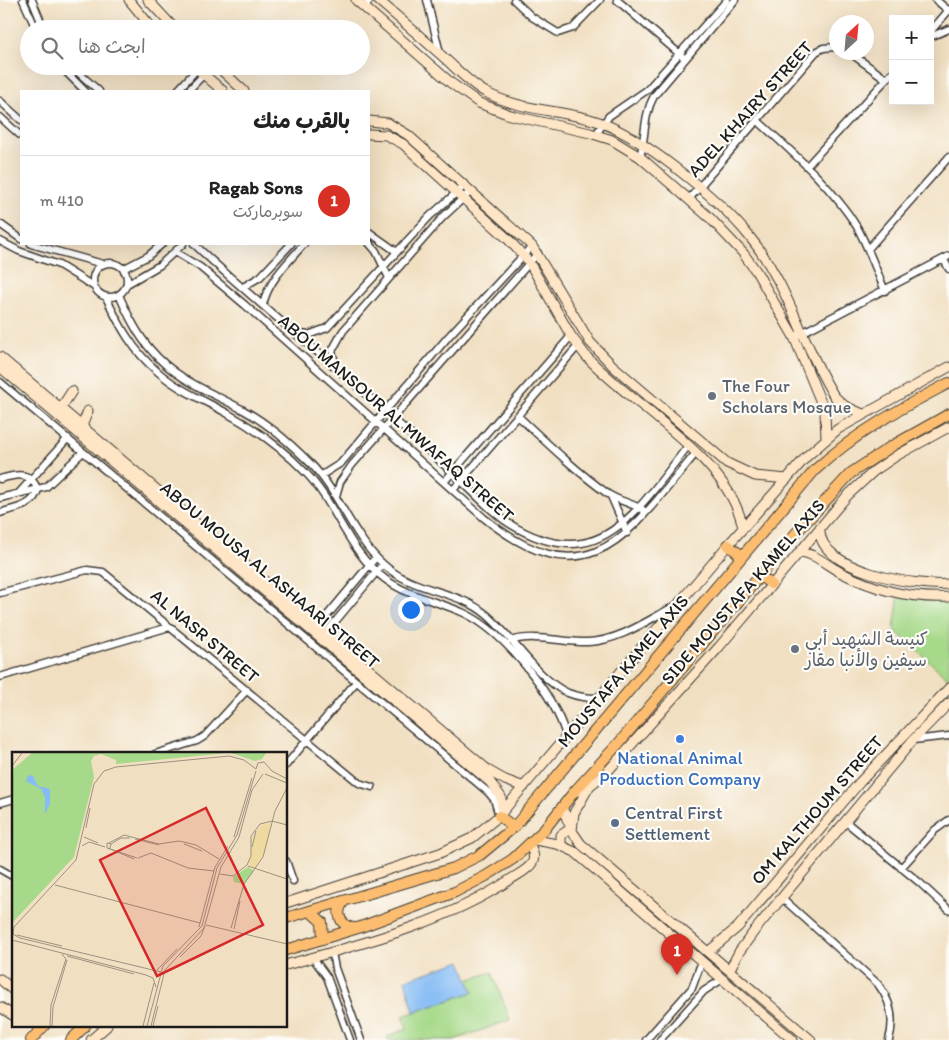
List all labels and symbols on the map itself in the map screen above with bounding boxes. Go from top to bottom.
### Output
north arrow [829,15,874,60]
street label: ADEL KHAIRY STREET [683,36,817,182]
street label: ABOU MANSOUR AL MWAFAQ STREET [274,310,518,526]
place label: The Four Scholars Mosque [722,375,851,418]
marker: The Four Scholars Mosque [706,390,718,402]
street label: ABOU MOUSA AL ASHAARI STREET [156,477,384,673]
street label: SIDE MOUSTAFA KAMEL AXIS [656,495,830,689]
street label: AL NASR STREET [146,584,264,688]
street label: MOUSTAFA KAMEL AXIS [553,590,693,752]
your location [398,597,424,623]
place label: كنيسة الشهيد أبي سيفين والأنبا مقار [803,628,928,671]
marker: كنيسة الشهيد أبي سيفين والأنبا مقار [789,643,801,655]
street label: OM KALTHOUM STREET [746,731,888,889]
marker: National Animal Production Company [674,733,686,745]
place label: National Animal Production Company [599,747,761,790]
inset map [12,752,288,1028]
place label: Central First Settlement [625,802,723,845]
marker: Central First Settlement [609,817,621,829]
pin: 1 [661,934,693,975]

